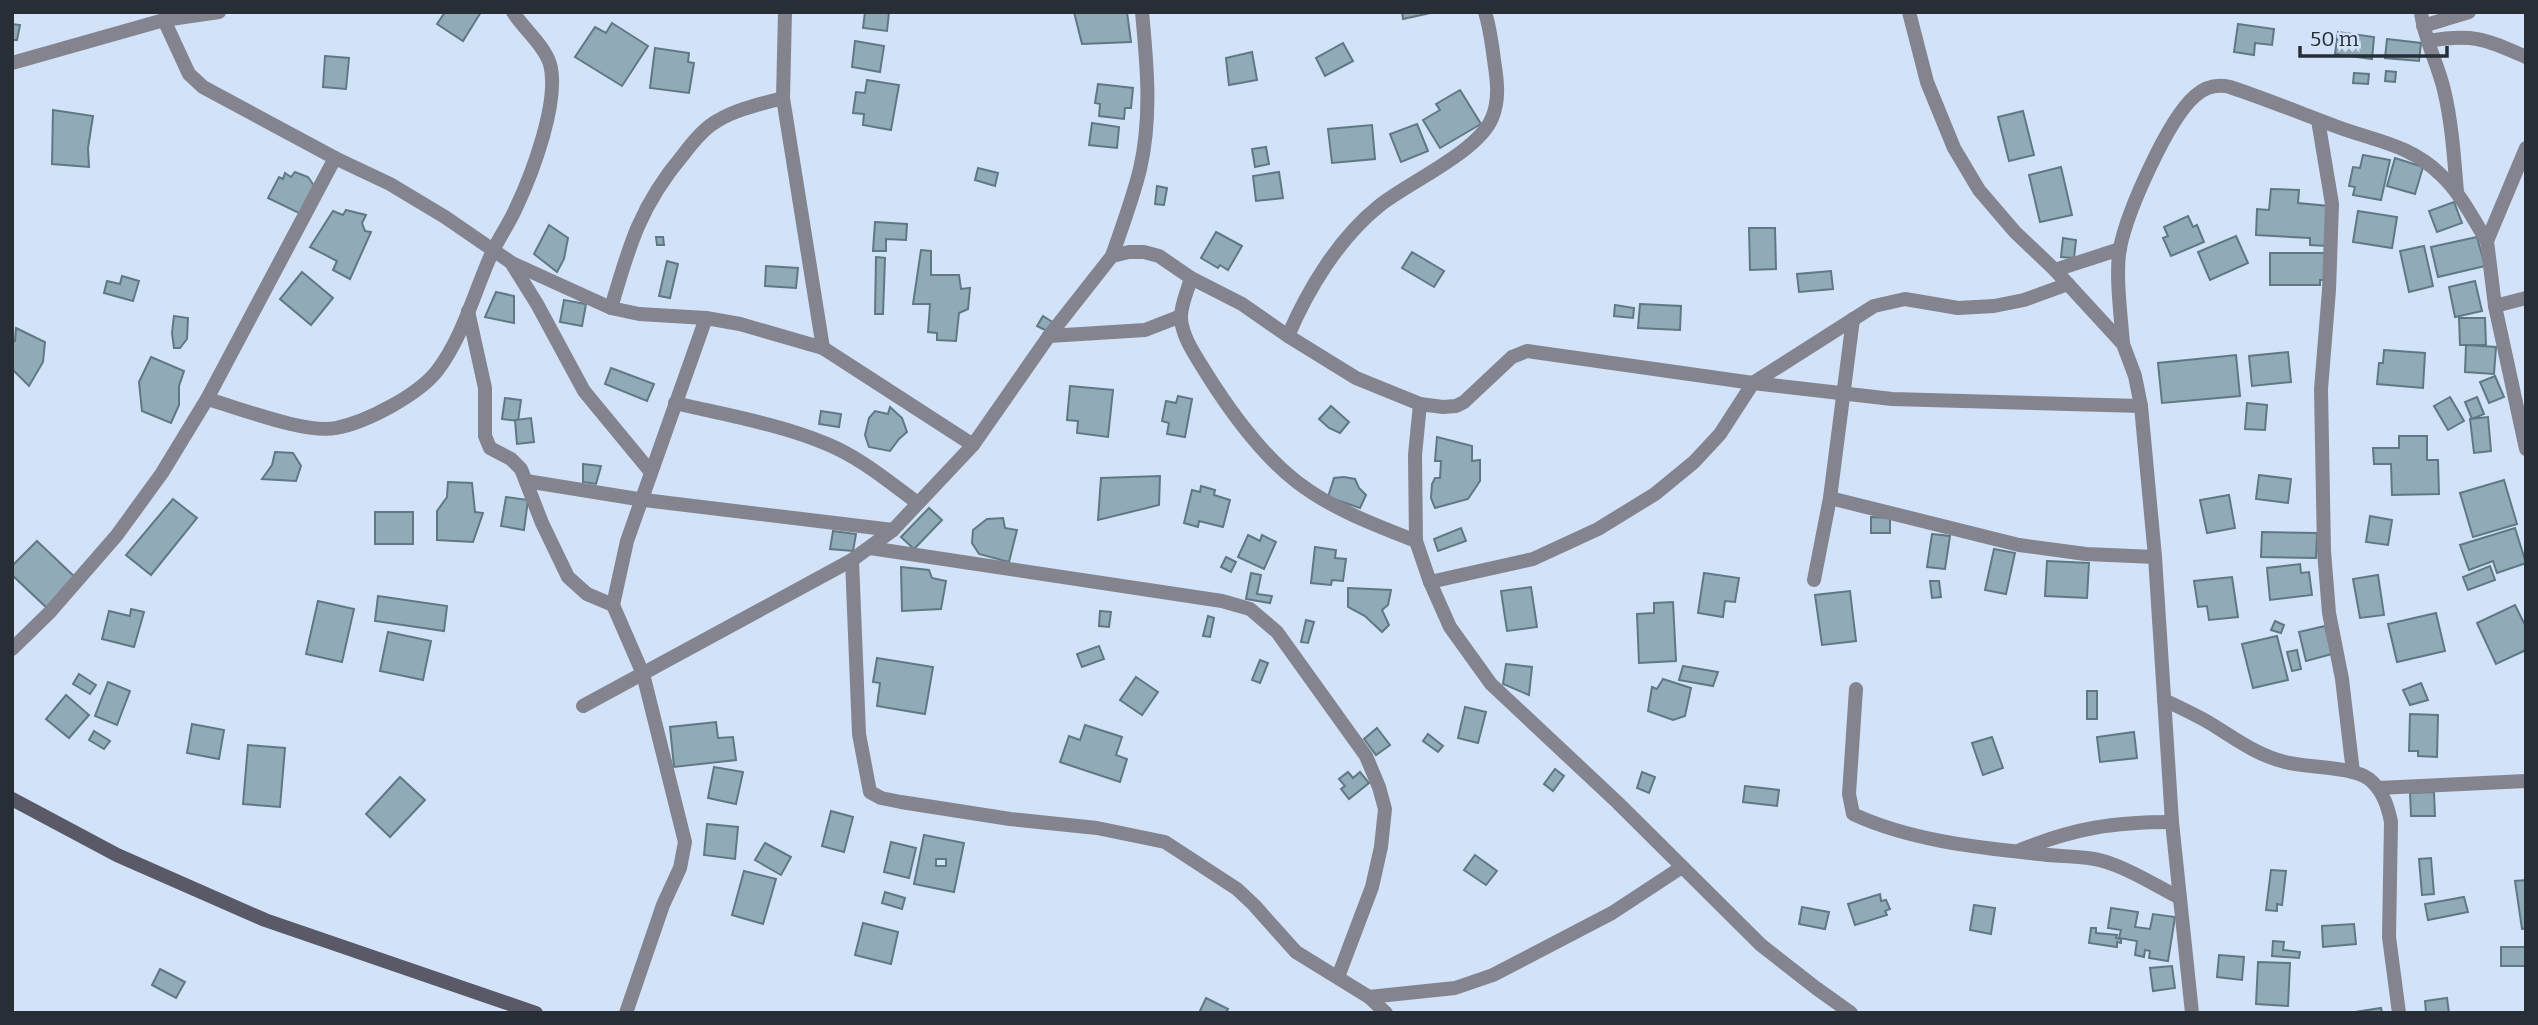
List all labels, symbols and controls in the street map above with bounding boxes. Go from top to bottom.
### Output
scale bar [2300,14,2447,58]
text: 50 m [2310,26,2359,52]

